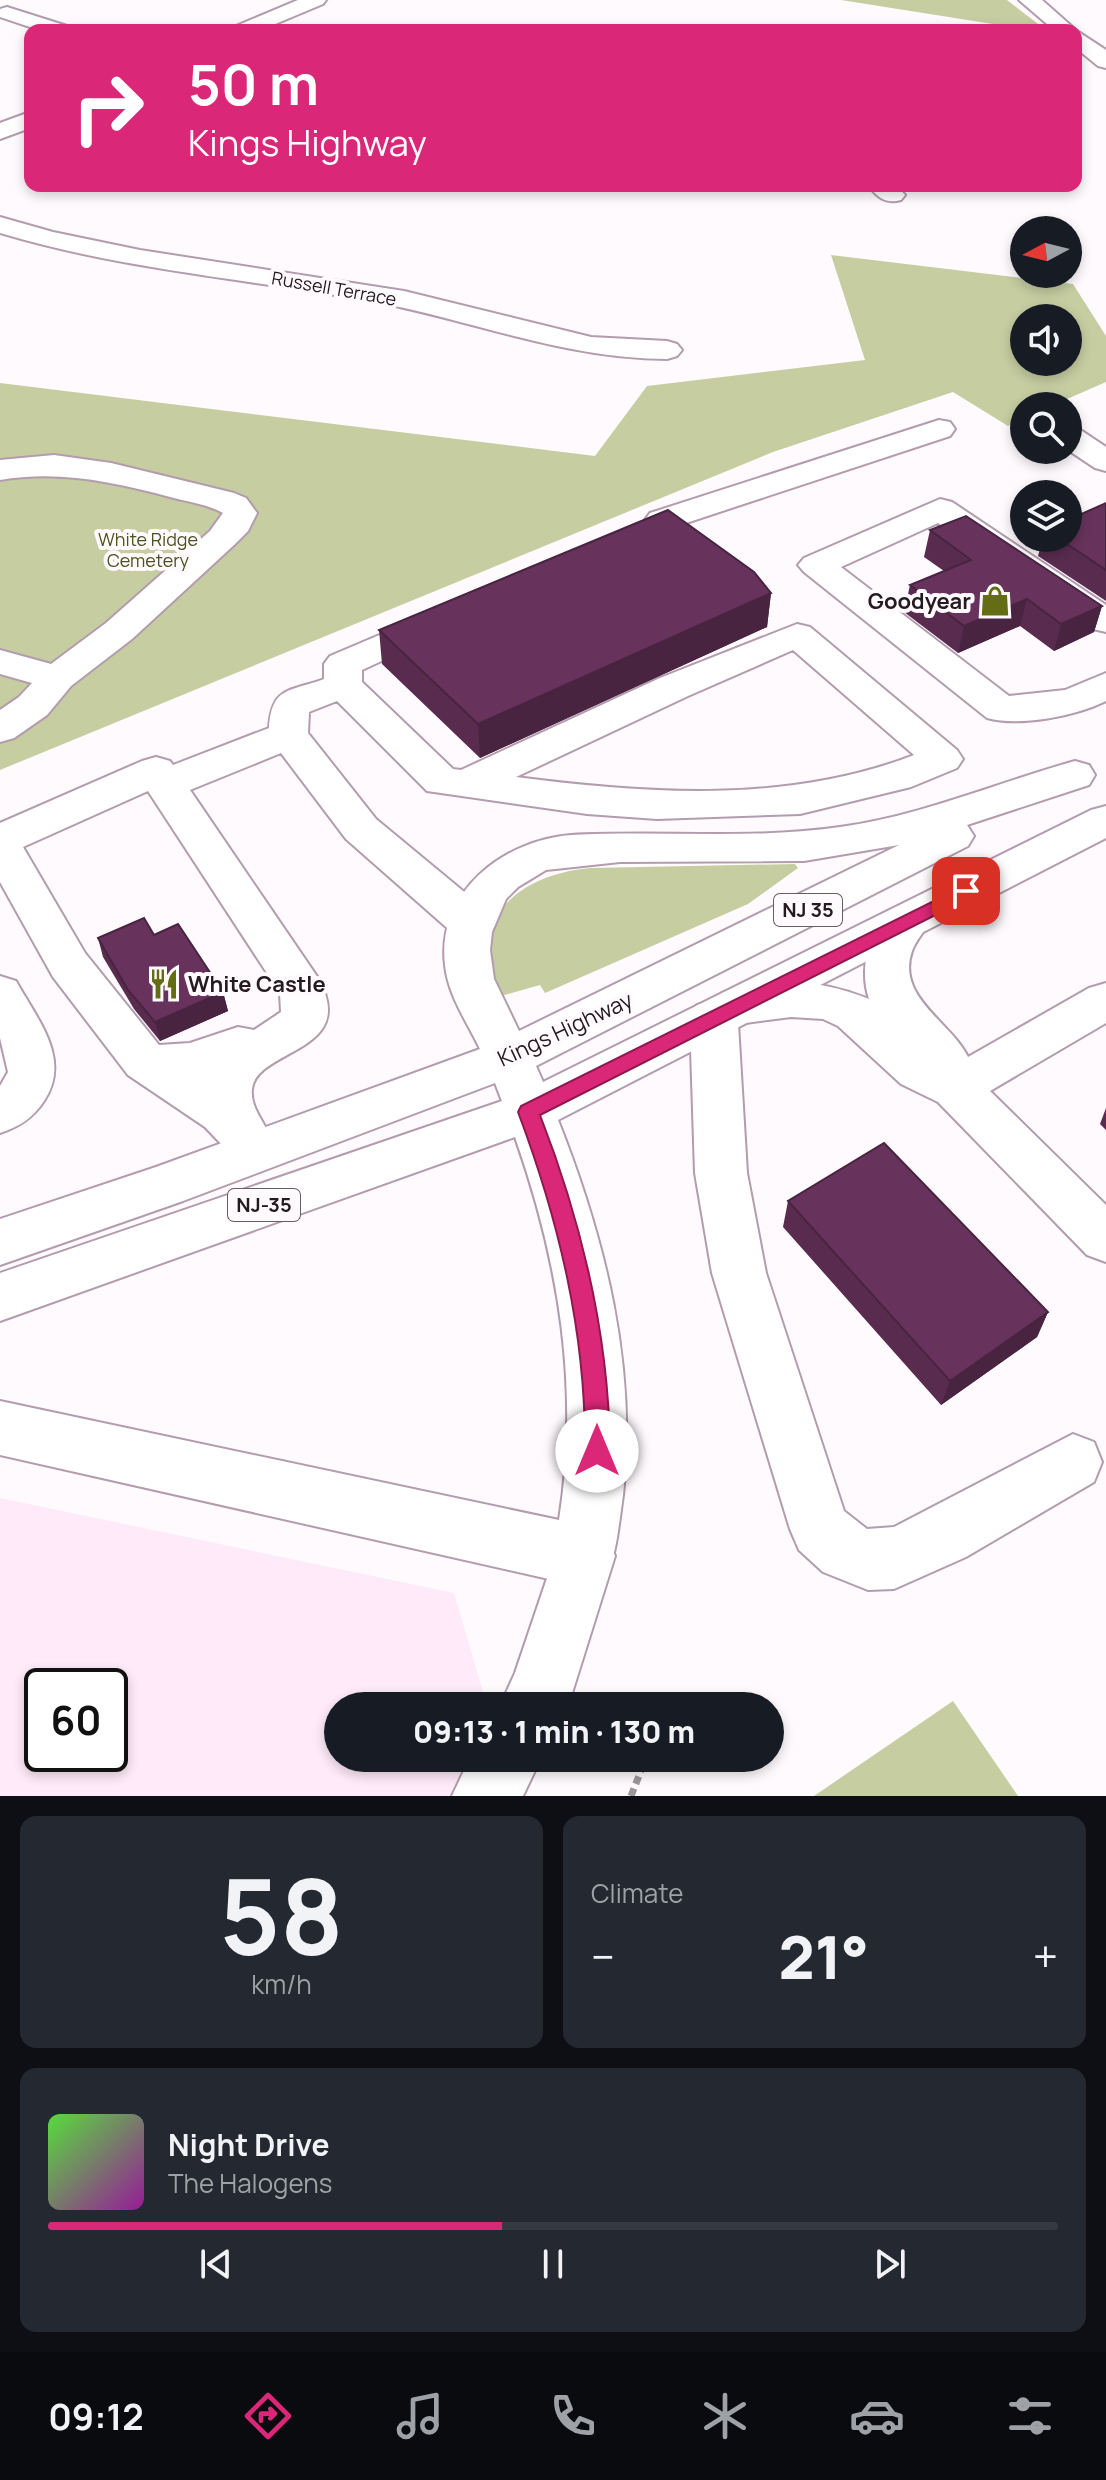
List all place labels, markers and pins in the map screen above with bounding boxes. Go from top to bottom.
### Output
shop icon: Goodyear [978,584,1012,618]
place label: Goodyear [868,586,971,616]
pin [932,857,1000,925]
restaurant icon: White Castle [147,967,181,1001]
place label: White Castle [188,969,326,999]

